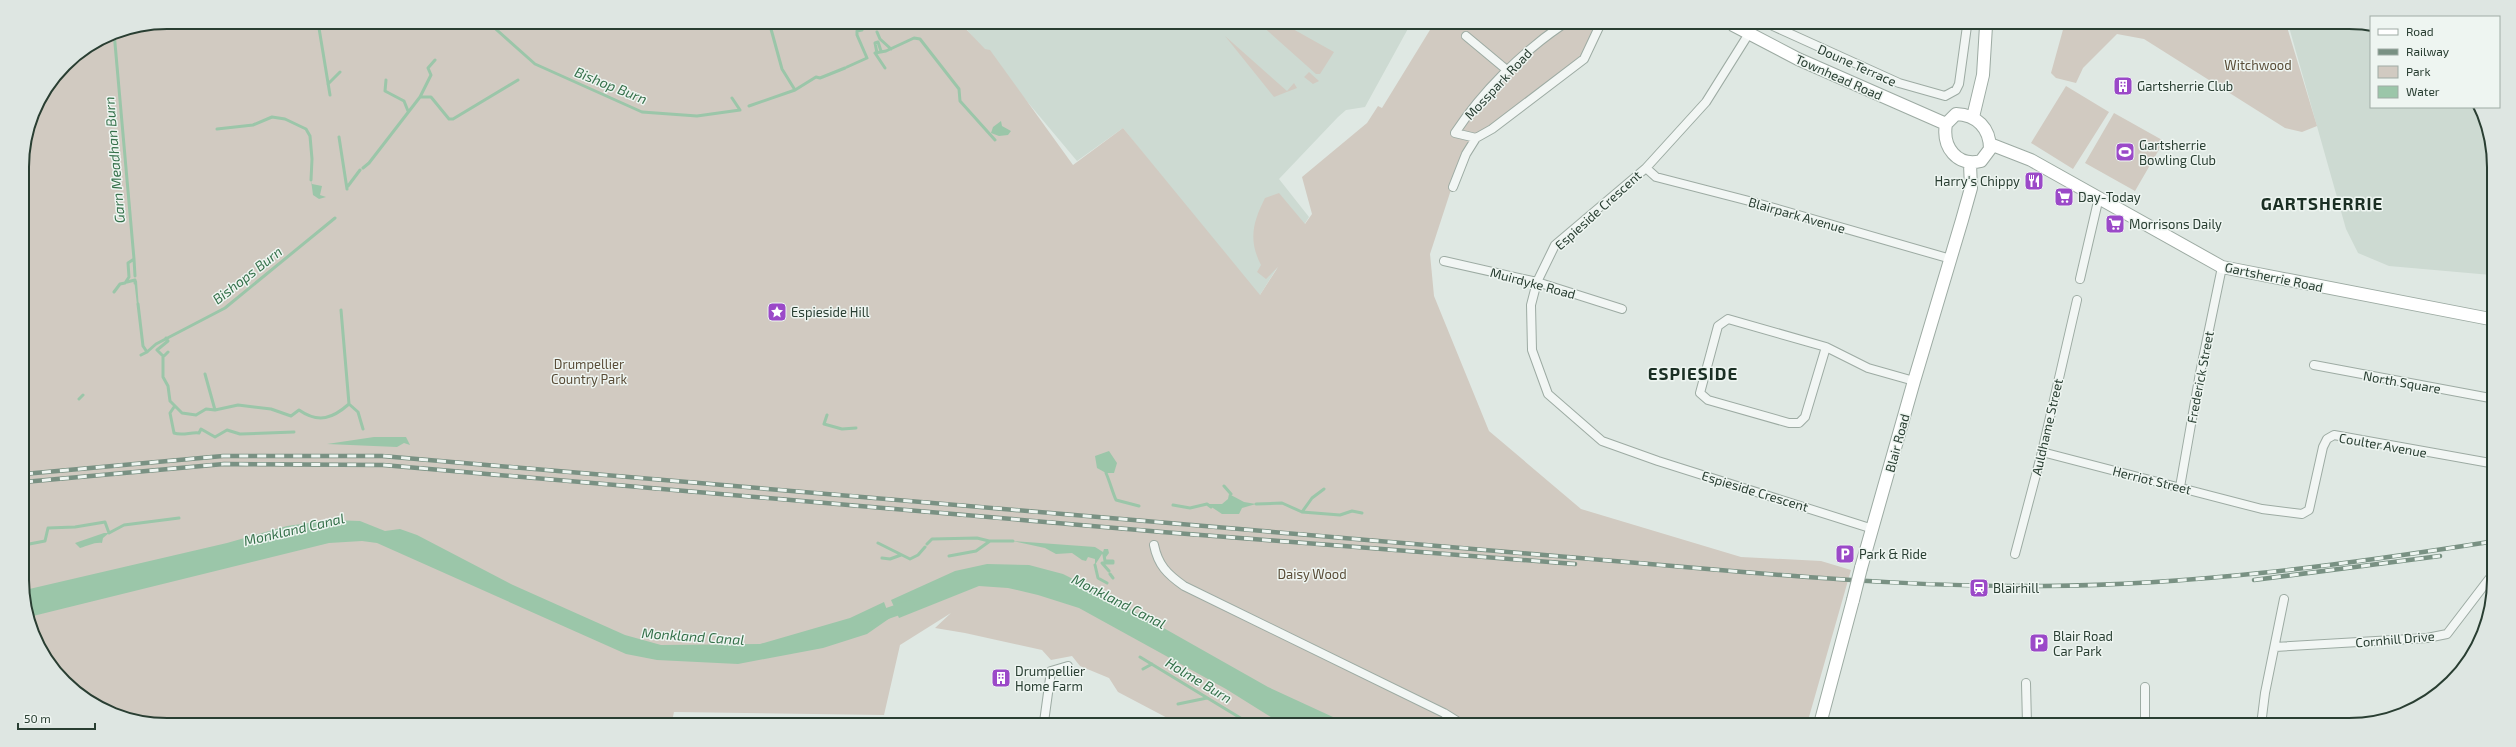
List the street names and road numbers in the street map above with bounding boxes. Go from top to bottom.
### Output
street label: Doune Terrace [1815,41,1899,89]
street label: Mosspark Road [1461,45,1535,123]
street label: Townhead Road [1793,51,1885,103]
street label: Espieside Crescent [1552,167,1644,253]
street label: Blairpark Avenue [1747,194,1847,236]
street label: Gartsherrie Road [2223,259,2325,295]
street label: Muirdyke Road [1489,264,1577,302]
street label: Frederick Street [2183,330,2217,424]
street label: North Square [2362,367,2442,397]
street label: Auldhame Street [2028,377,2066,477]
street label: Blair Road [1881,412,1913,474]
street label: Coulter Avenue [2338,429,2428,461]
street label: Herriot Street [2111,462,2193,498]
street label: Espieside Crescent [1700,467,1810,515]
street label: Cornhill Drive [2355,628,2435,650]

